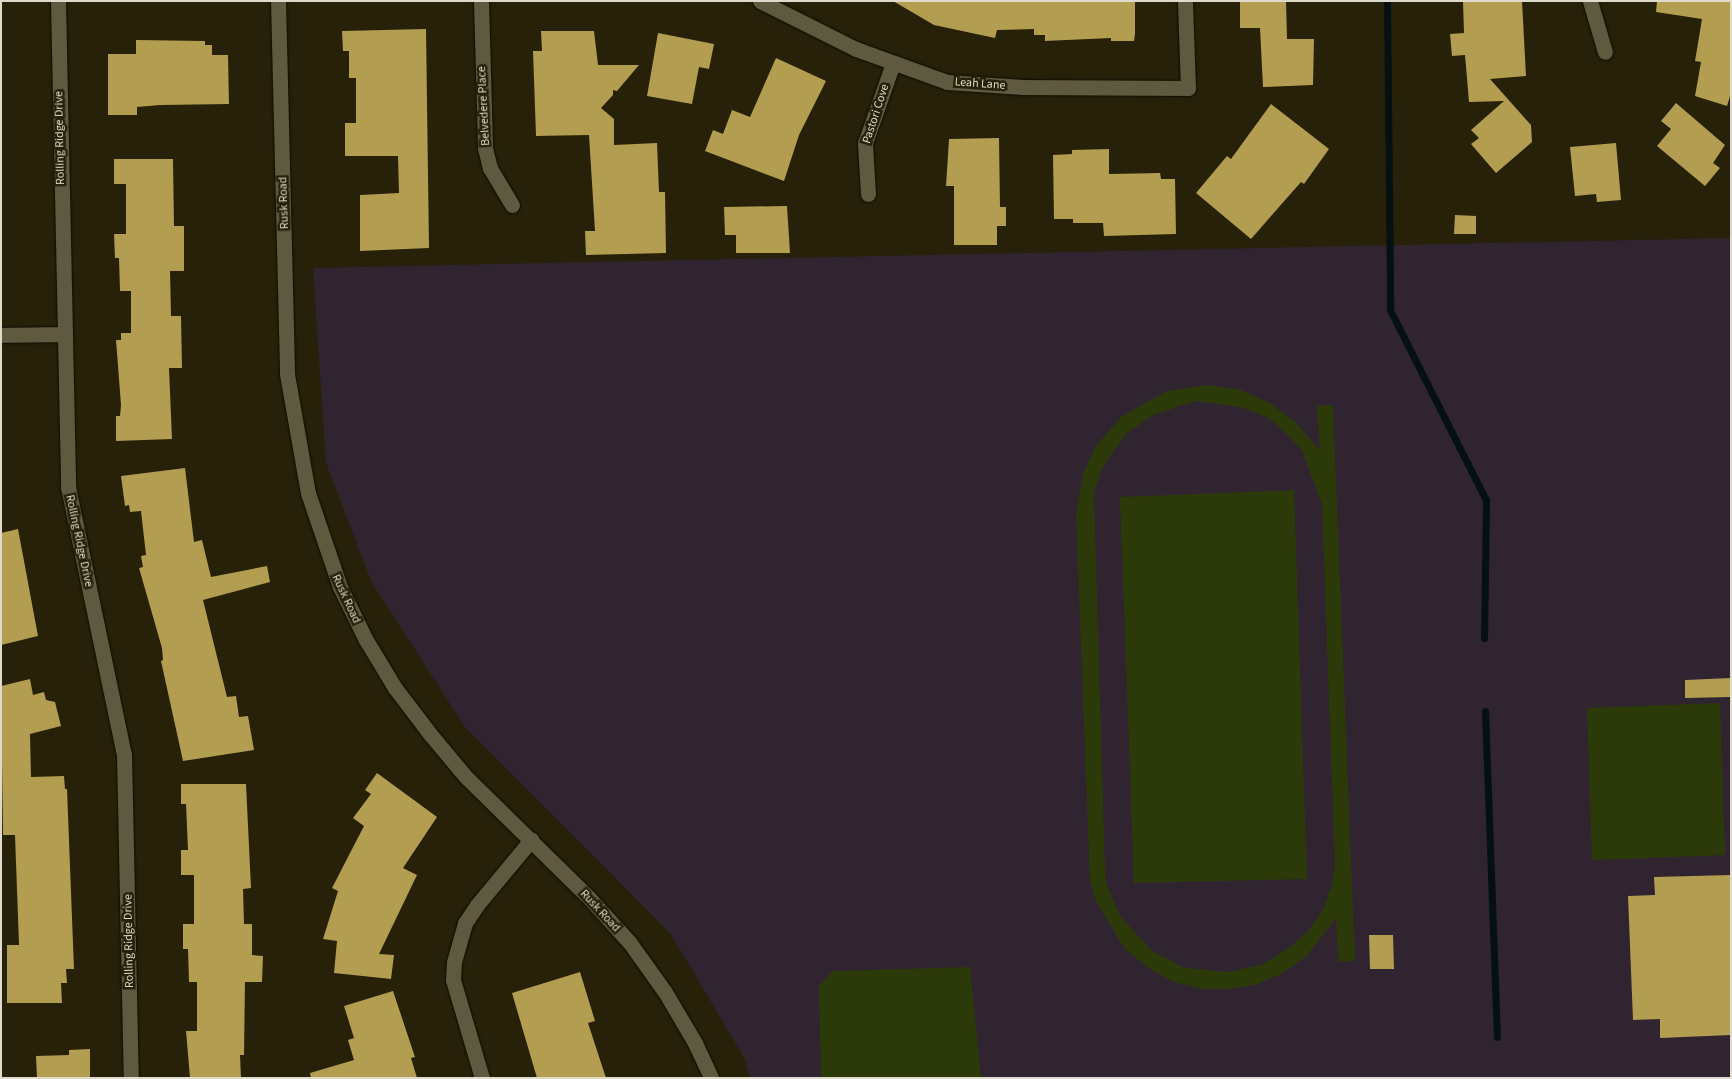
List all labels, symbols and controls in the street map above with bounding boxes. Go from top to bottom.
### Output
street label: Belvedere Place [475,66,493,146]
street label: Leah Lane [954,75,1006,93]
street label: Pastori Cove [860,82,892,146]
street label: Rolling Ridge Drive [52,91,68,185]
street label: Rusk Road [276,177,292,229]
street label: Rolling Ridge Drive [62,494,96,588]
street label: Rusk Road [328,572,364,626]
street label: Rusk Road [577,887,623,935]
street label: Rolling Ridge Drive [121,894,137,988]

